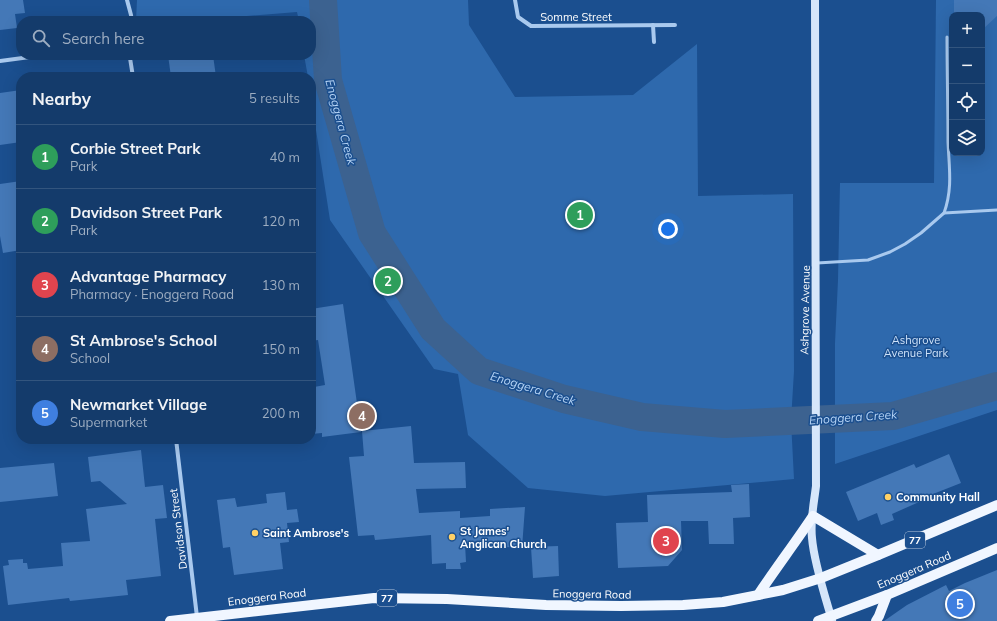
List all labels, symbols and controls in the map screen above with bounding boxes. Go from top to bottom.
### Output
street label: Somme Street [540,10,612,24]
map controls [949,12,985,156]
button: + [949,12,985,48]
search box [16,16,316,60]
icon: search [30,27,52,49]
text: Search here [62,29,144,48]
button: − [949,48,985,84]
water label: Enoggera Creek [322,77,360,167]
button: locate [949,84,985,120]
text: Nearby [32,88,91,109]
text: 5 results [249,90,300,106]
button: layers [949,120,985,156]
text: Corbie Street Park [70,139,200,158]
text: 1 [41,149,49,165]
text: 40 m [270,149,300,165]
text: Park [70,158,97,174]
pin: 1 [567,200,593,230]
text: Davidson Street Park [70,203,222,222]
text: 2 [41,213,49,229]
text: 120 m [262,213,300,229]
your location [658,219,678,239]
text: Park [70,222,97,238]
street label: Ashgrove Avenue [797,265,813,355]
pin: 2 [375,266,401,296]
text: Advantage Pharmacy [70,267,226,286]
text: 3 [41,277,49,293]
text: 130 m [262,277,300,293]
text: Pharmacy · Enoggera Road [70,286,234,302]
text: St Ambrose's School [70,331,217,350]
park label: Ashgrove Avenue Park [884,333,949,360]
text: 4 [41,341,49,357]
text: 150 m [262,341,300,357]
text: School [70,350,110,366]
water label: Enoggera Creek [489,368,578,408]
text: Newmarket Village [70,395,207,414]
pin: 4 [349,401,375,431]
text: 5 [41,405,49,421]
text: 200 m [262,405,300,421]
water label: Enoggera Creek [808,406,898,428]
text: Supermarket [70,414,147,430]
street label: Davidson Street [166,488,190,570]
place label: Community Hall [896,490,980,504]
marker: Community Hall [883,492,893,502]
place label: St James' Anglican Church [460,524,547,551]
place label: Saint Ambrose's [263,526,350,540]
pin: 3 [653,526,679,556]
marker: Saint Ambrose's [250,528,260,538]
marker: St James' Anglican Church [447,532,457,542]
road number: 77 [905,532,925,548]
street label: Enoggera Road [875,548,953,592]
street label: Enoggera Road [227,585,307,609]
street label: Enoggera Road [552,586,632,602]
pin: 5 [947,589,973,619]
road number: 77 [377,590,397,606]

